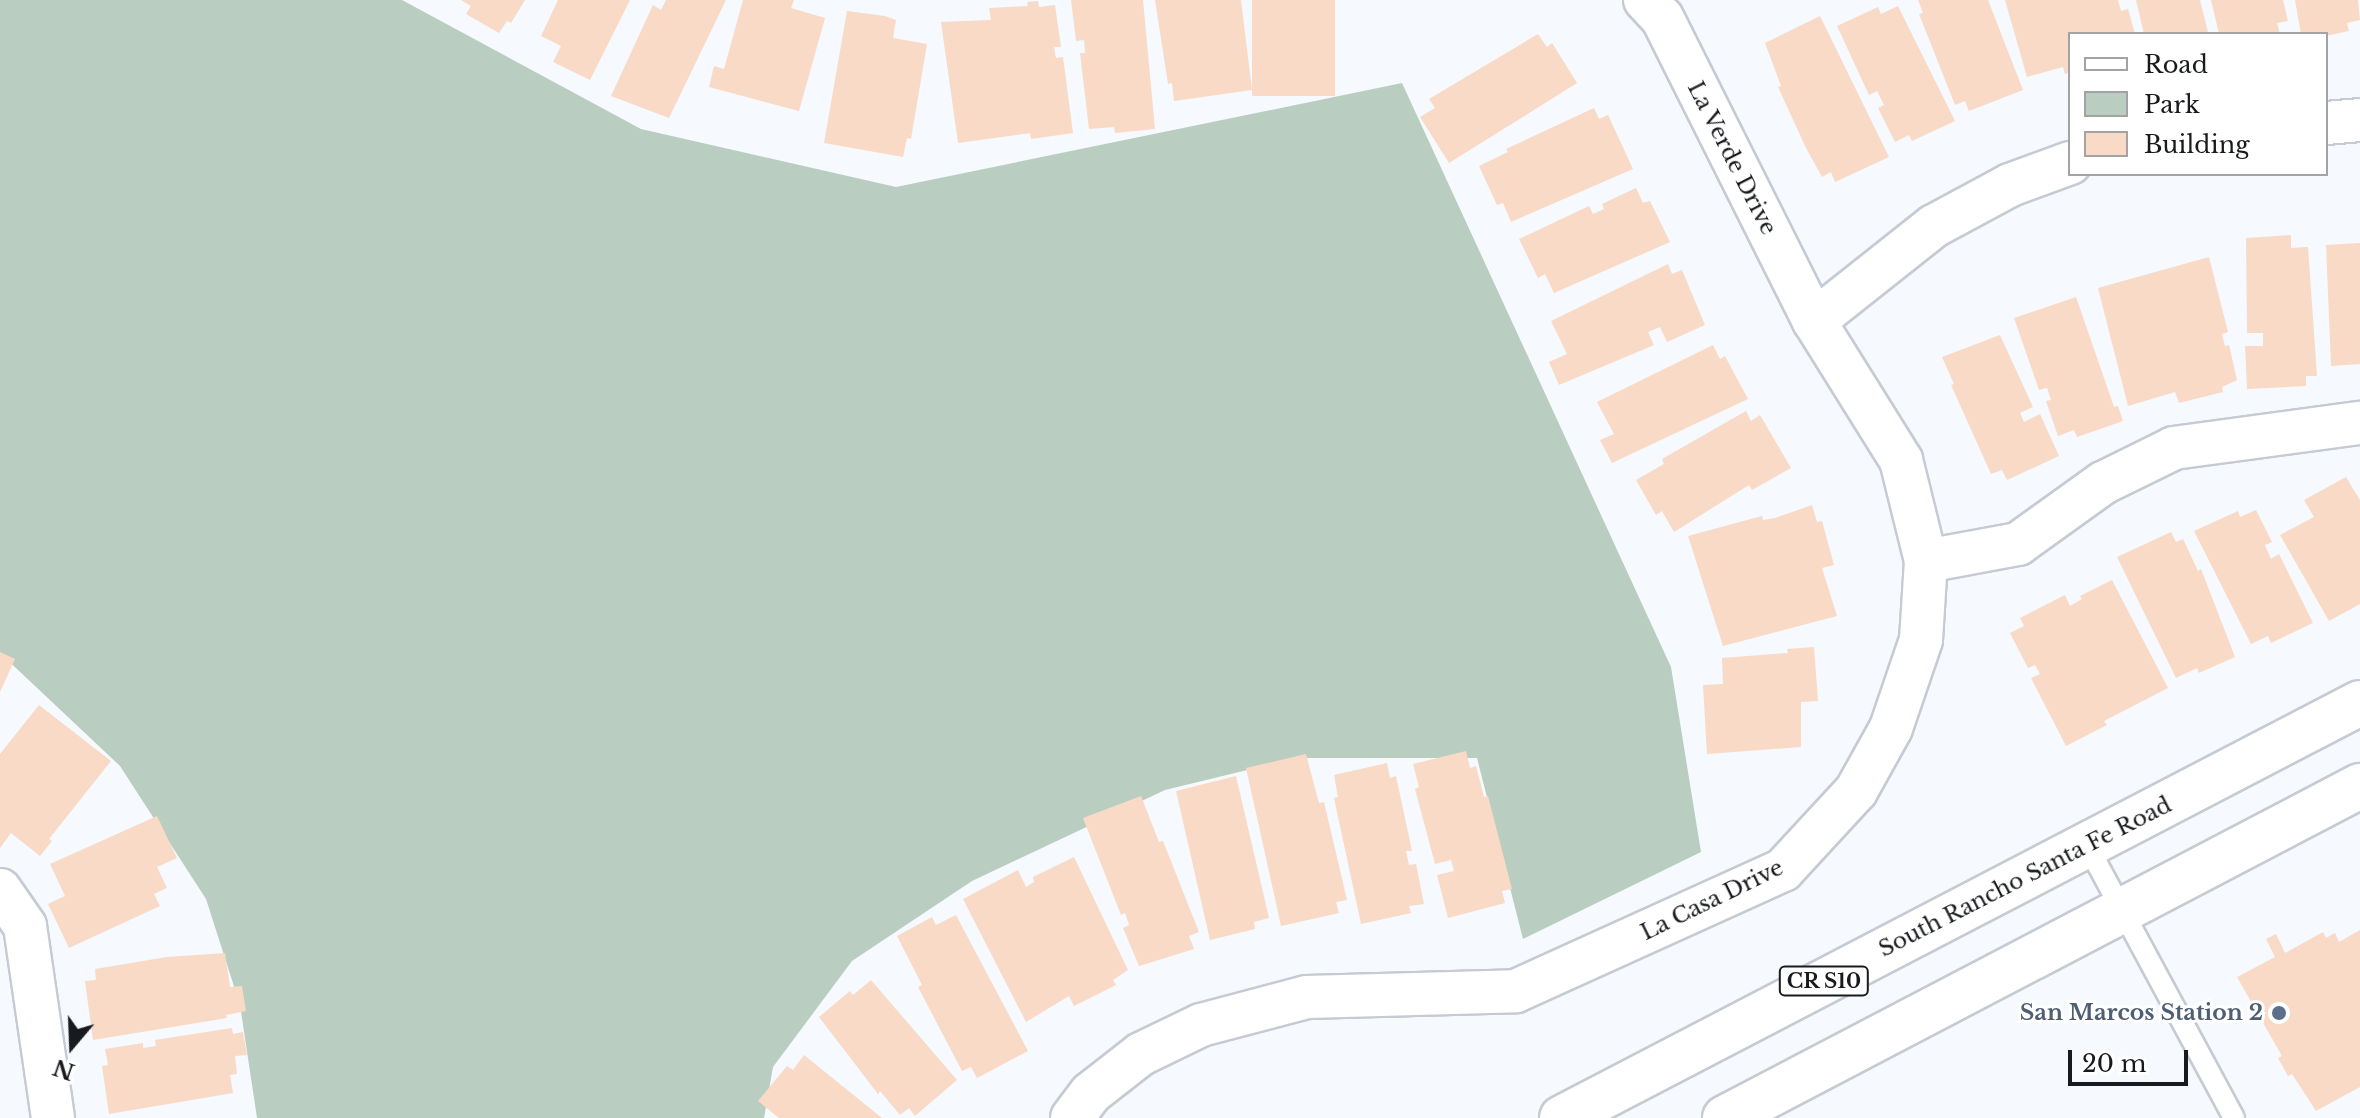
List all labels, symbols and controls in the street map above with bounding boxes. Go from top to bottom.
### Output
legend [2068,32,2328,176]
text: Road [2144,50,2208,79]
street label: La Verde Drive [1682,77,1782,239]
text: Park [2144,90,2200,119]
text: Building [2144,130,2250,159]
street label: South Rancho Santa Fe Road [1874,791,2176,963]
street label: La Casa Drive [1636,854,1788,946]
road number: CR S10 [1778,965,1870,997]
place label: San Marcos Station 2 [2020,1000,2263,1026]
marker: San Marcos Station 2 [2270,1004,2288,1022]
north arrow [32,1006,112,1086]
scale bar [2072,1034,2192,1084]
text: 20 m [2082,1049,2147,1078]
text: N [50,1053,78,1085]

